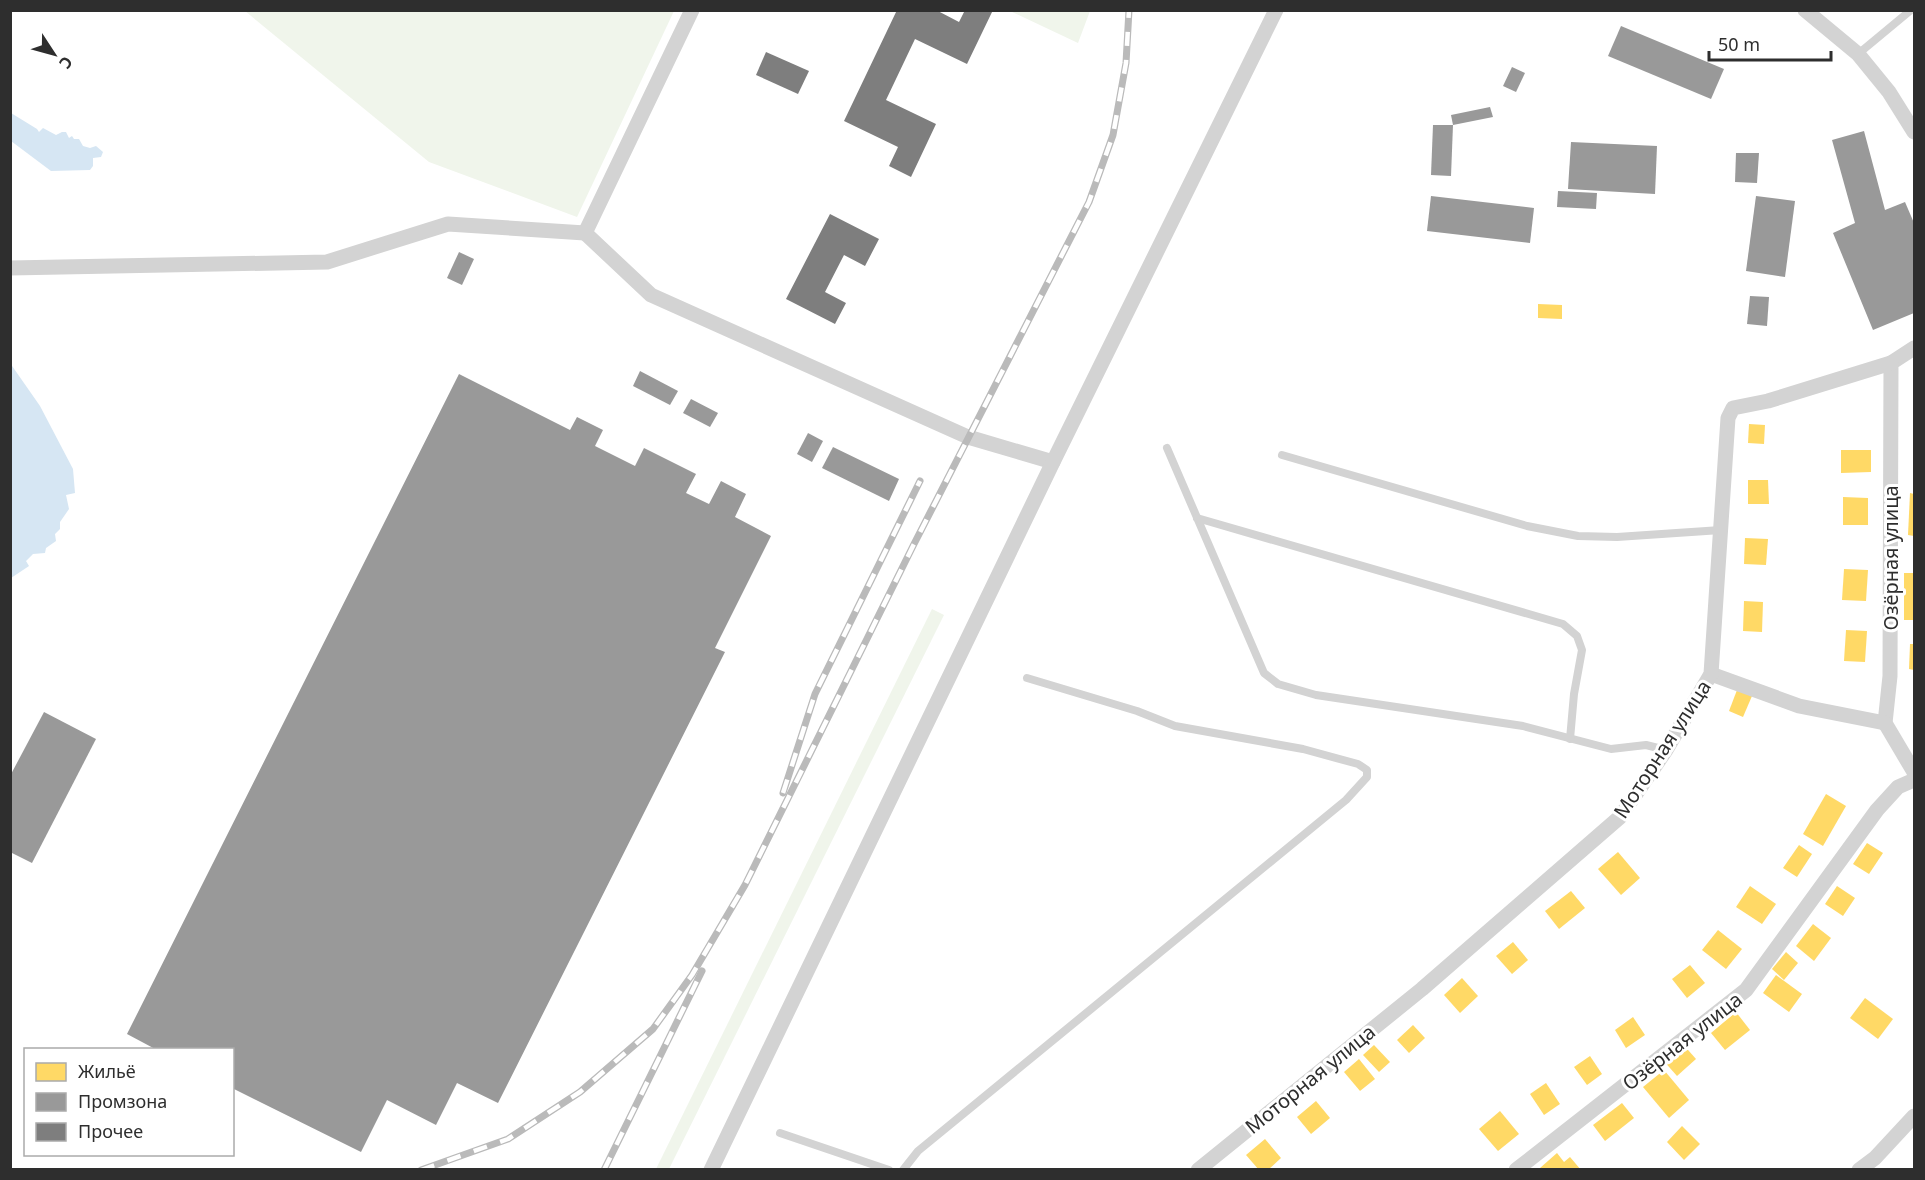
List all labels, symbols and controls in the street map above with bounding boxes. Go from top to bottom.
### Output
north arrow [24,24,84,84]
scale bar [1709,24,1830,62]
text: 50 m [1718,32,1760,56]
text: С [54,52,78,73]
street label: Озёрная улица [1877,486,1904,631]
street label: Моторная улица [1607,675,1717,823]
street label: Озёрная улица [1617,986,1747,1096]
street label: Моторная улица [1239,1018,1381,1140]
legend [24,1048,234,1156]
text: Жильё [78,1059,136,1083]
text: Промзона [78,1089,167,1113]
text: Прочее [78,1119,143,1143]

